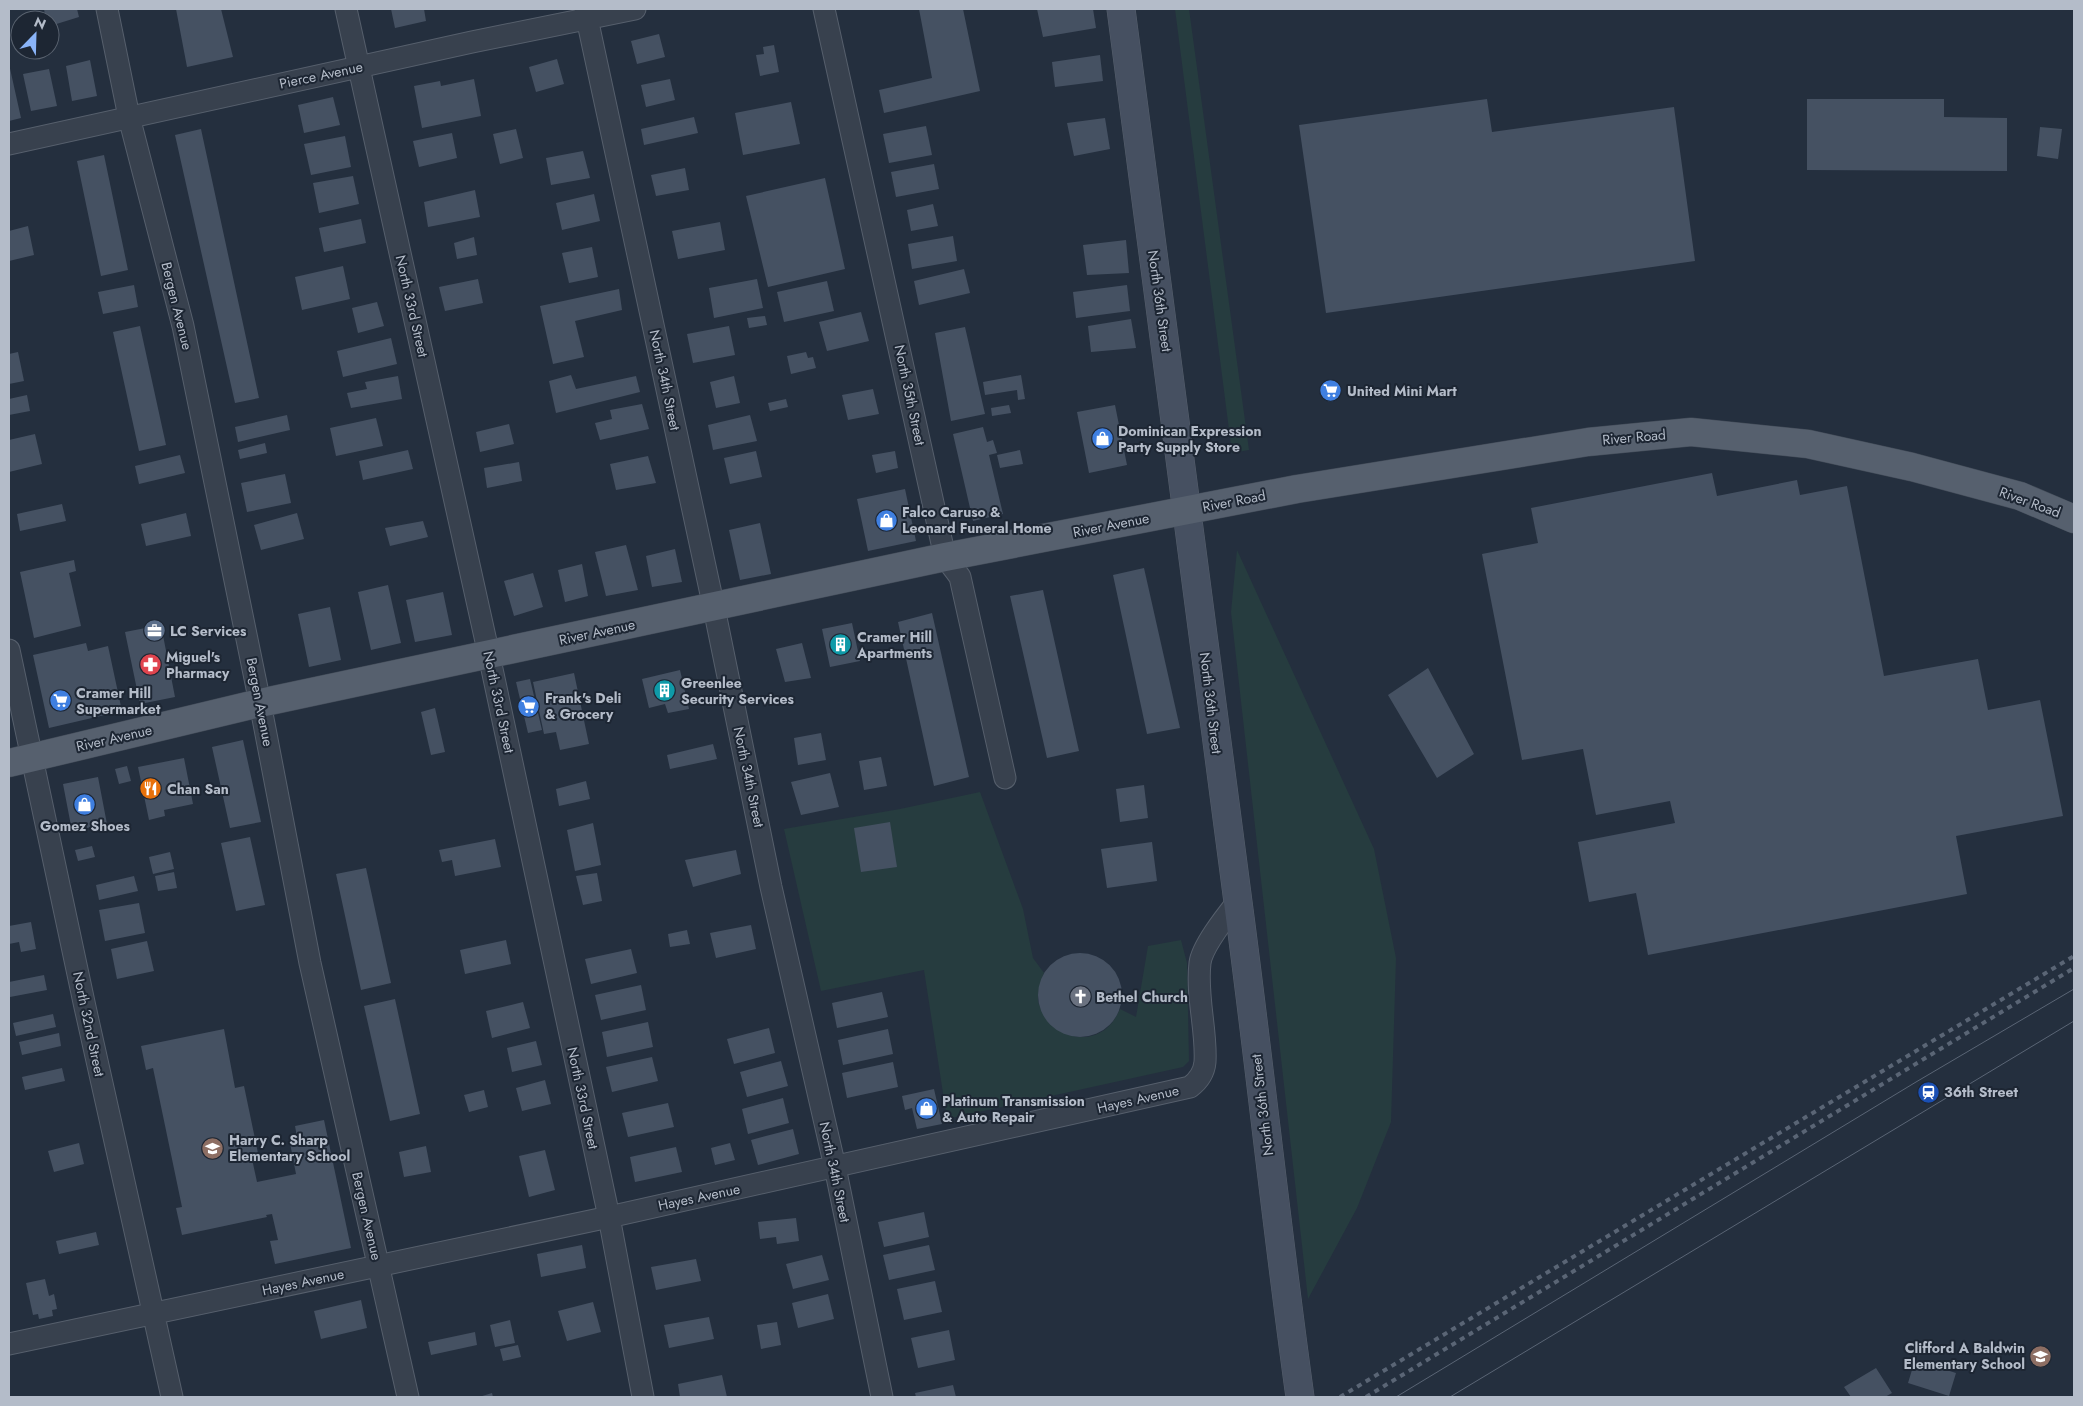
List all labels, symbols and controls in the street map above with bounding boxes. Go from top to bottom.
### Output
north arrow [10,10,60,60]
text: N [31,12,49,34]
street label: Pierce Avenue [277,56,365,94]
street label: North 36th Street [1143,249,1177,354]
street label: North 33rd Street [391,253,434,359]
street label: Bergen Avenue [156,260,198,352]
street label: North 34th Street [645,328,686,433]
street label: North 35th Street [890,343,931,448]
supermarket icon: United Mini Mart [1319,379,1343,403]
place label: United Mini Mart [1347,381,1457,401]
place label: Dominican Expression Party Supply Store [1118,421,1262,457]
street label: River Road [1601,424,1667,450]
shop icon: Dominican Expression Party Supply Store [1090,427,1114,451]
street label: River Road [1997,482,2063,522]
street label: River Road [1201,485,1267,517]
place label: Falco Caruso & Leonard Funeral Home [902,502,1052,538]
shop icon: Falco Caruso & Leonard Funeral Home [874,508,898,532]
street label: River Avenue [1071,508,1151,542]
street label: River Avenue [557,614,637,650]
office icon: LC Services [142,619,166,643]
place label: LC Services [170,621,247,641]
place label: Cramer Hill Apartments [856,627,933,663]
building icon: Cramer Hill Apartments [829,633,853,657]
place label: Miguel's Pharmacy [166,647,230,683]
street label: North 33rd Street [478,649,520,756]
street label: North 36th Street [1195,651,1227,756]
pharmacy icon: Miguel's Pharmacy [138,653,162,677]
street label: Bergen Avenue [242,656,278,748]
place label: Greenlee Security Services [681,673,794,709]
building icon: Greenlee Security Services [653,679,677,703]
place label: Cramer Hill Supermarket [76,683,161,719]
place label: Frank's Deli & Grocery [545,688,621,724]
supermarket icon: Cramer Hill Supermarket [48,689,72,713]
supermarket icon: Frank's Deli & Grocery [517,694,541,718]
street label: River Avenue [74,720,154,756]
street label: North 34th Street [729,725,770,830]
restaurant icon: Chan San [139,777,163,801]
place label: Chan San [167,779,229,799]
shop icon: Gomez Shoes [73,792,97,816]
place label: Gomez Shoes [40,816,131,836]
street label: North 32nd Street [68,970,110,1079]
church icon: Bethel Church [1068,985,1092,1009]
place label: Bethel Church [1096,987,1188,1007]
street label: North 33rd Street [562,1045,604,1152]
street label: North 36th Street [1246,1052,1278,1157]
street label: Hayes Avenue [1095,1080,1181,1118]
station icon: 36th Street [1916,1080,1940,1104]
place label: 36th Street [1944,1082,2018,1102]
place label: Platinum Transmission & Auto Repair [942,1091,1085,1127]
shop icon: Platinum Transmission & Auto Repair [914,1097,938,1121]
street label: North 34th Street [815,1120,856,1225]
place label: Harry C. Sharp Elementary School [229,1130,350,1166]
school or university icon: Harry C. Sharp Elementary School [201,1136,225,1160]
street label: Bergen Avenue [347,1170,387,1262]
street label: Hayes Avenue [656,1179,742,1215]
street label: Hayes Avenue [260,1264,346,1300]
place label: Clifford A Baldwin Elementary School [1904,1338,2025,1374]
school or university icon: Clifford A Baldwin Elementary School [2029,1344,2053,1368]

